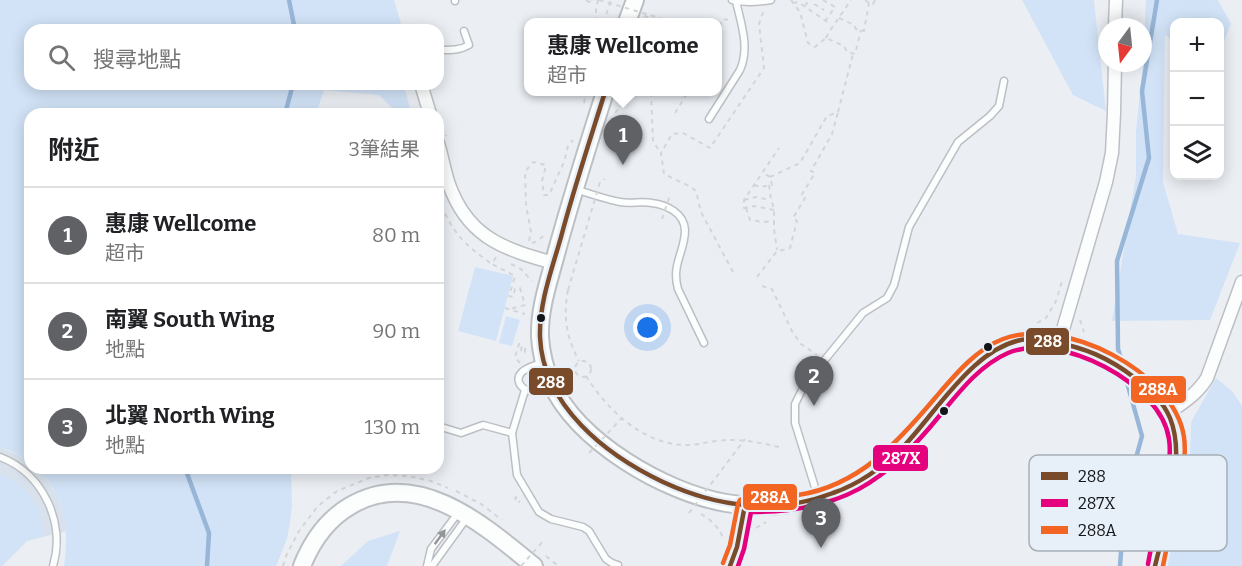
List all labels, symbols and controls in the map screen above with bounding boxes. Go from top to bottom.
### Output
popup [524,18,722,96]
north arrow [1098,18,1152,72]
map controls [1170,18,1224,180]
button: + [1170,18,1224,72]
search box [24,24,444,90]
text: 惠康 Wellcome [547,32,699,59]
icon: search [45,41,78,74]
text: 搜尋地點 [93,46,181,73]
text: 超市 [547,63,587,87]
button: − [1170,72,1224,126]
pin: 1 [604,116,642,165]
button: layers [1170,126,1224,180]
text: 附近 [48,135,100,166]
text: 3筆結果 [349,137,420,161]
text: 惠康 Wellcome [105,210,256,237]
text: 1 [63,223,72,247]
text: 80 m [372,223,420,247]
text: 超市 [105,241,145,265]
text: 南翼 South Wing [105,306,275,333]
unlabelled marker [535,312,547,324]
your location [633,313,662,342]
text: 2 [62,319,73,343]
text: 90 m [372,319,420,343]
line badge: 288 [1025,327,1070,356]
text: 288 [1034,332,1062,351]
text: 地點 [105,337,145,361]
unlabelled marker [982,341,994,353]
pin: 2 [794,356,834,406]
line badge: 288 [528,367,574,396]
text: 288 [537,373,565,392]
line badge: 288A [1130,375,1187,404]
text: 288A [1138,380,1178,399]
text: 北翼 North Wing [105,402,275,429]
unlabelled marker [938,405,950,417]
text: 3 [62,415,73,439]
text: 130 m [365,415,420,439]
text: 地點 [105,433,145,457]
line badge: 287X [872,444,929,472]
text: 287X [882,449,921,468]
legend [1029,455,1227,551]
text: 288 [1078,467,1106,486]
line badge: 288A [742,483,798,511]
text: 288A [750,488,790,507]
text: 287X [1078,494,1116,513]
pin: 3 [802,498,840,548]
text: 288A [1078,521,1117,540]
one-way arrow [434,529,446,545]

